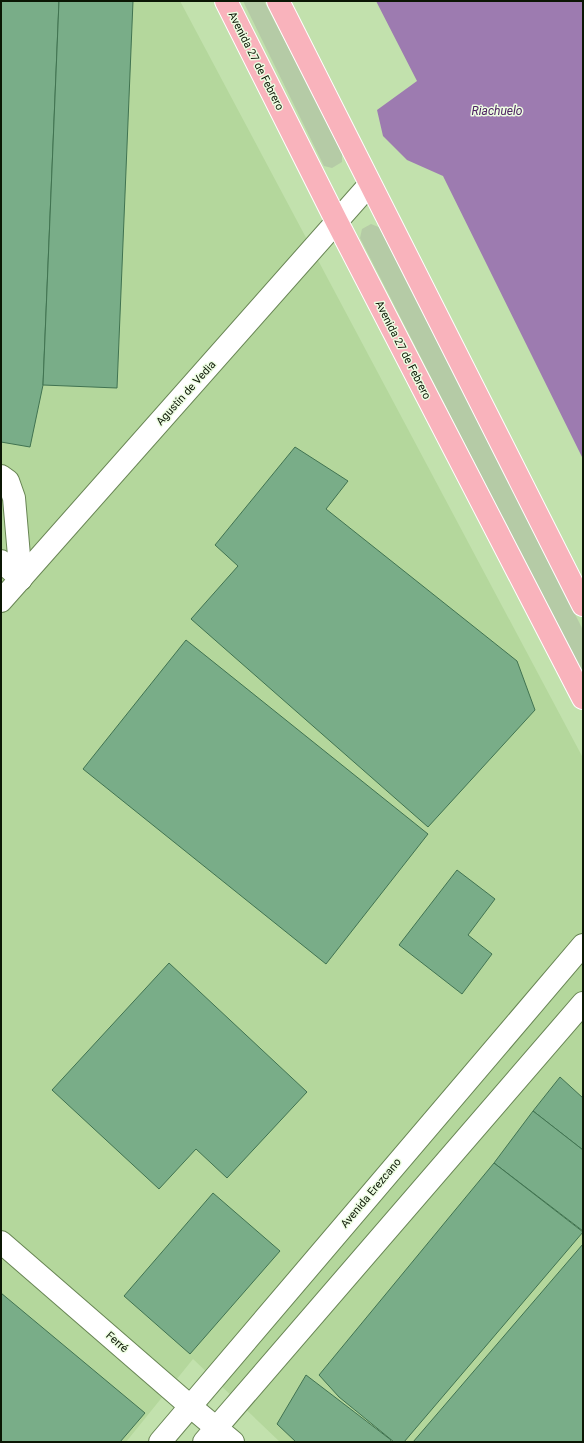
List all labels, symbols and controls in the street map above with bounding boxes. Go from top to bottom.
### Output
street label: Avenida 27 de Febrero [225,10,287,112]
water label: Riachuelo [472,104,523,118]
street label: Avenida 27 de Febrero [372,299,434,401]
street label: Agustín de Vedia [154,358,218,428]
street label: Avenida Erezcano [338,1156,404,1230]
street label: Ferré [103,1329,131,1355]

